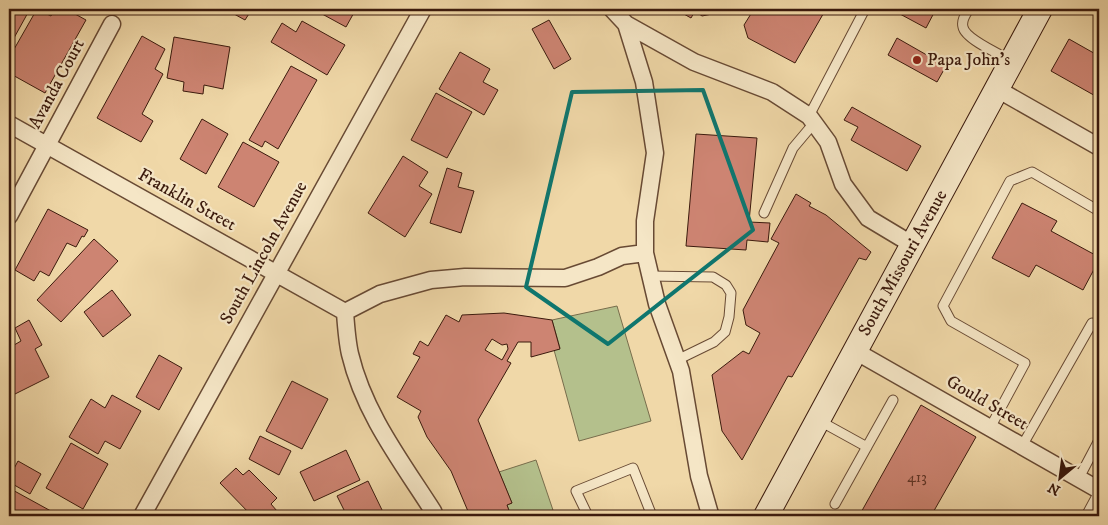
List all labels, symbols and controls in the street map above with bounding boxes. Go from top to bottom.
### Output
street label: Avanda Court [24,35,90,133]
place label: Papa John's [927,49,1010,71]
marker: Papa John's [911,54,923,66]
street label: Franklin Street [134,164,240,236]
street label: South Lincoln Avenue [216,178,312,328]
street label: South Missouri Avenue [854,186,952,340]
street label: Gould Street [942,371,1032,435]
north arrow [1036,452,1086,502]
house number: 413 [907,468,927,487]
text: N [1044,478,1064,499]

